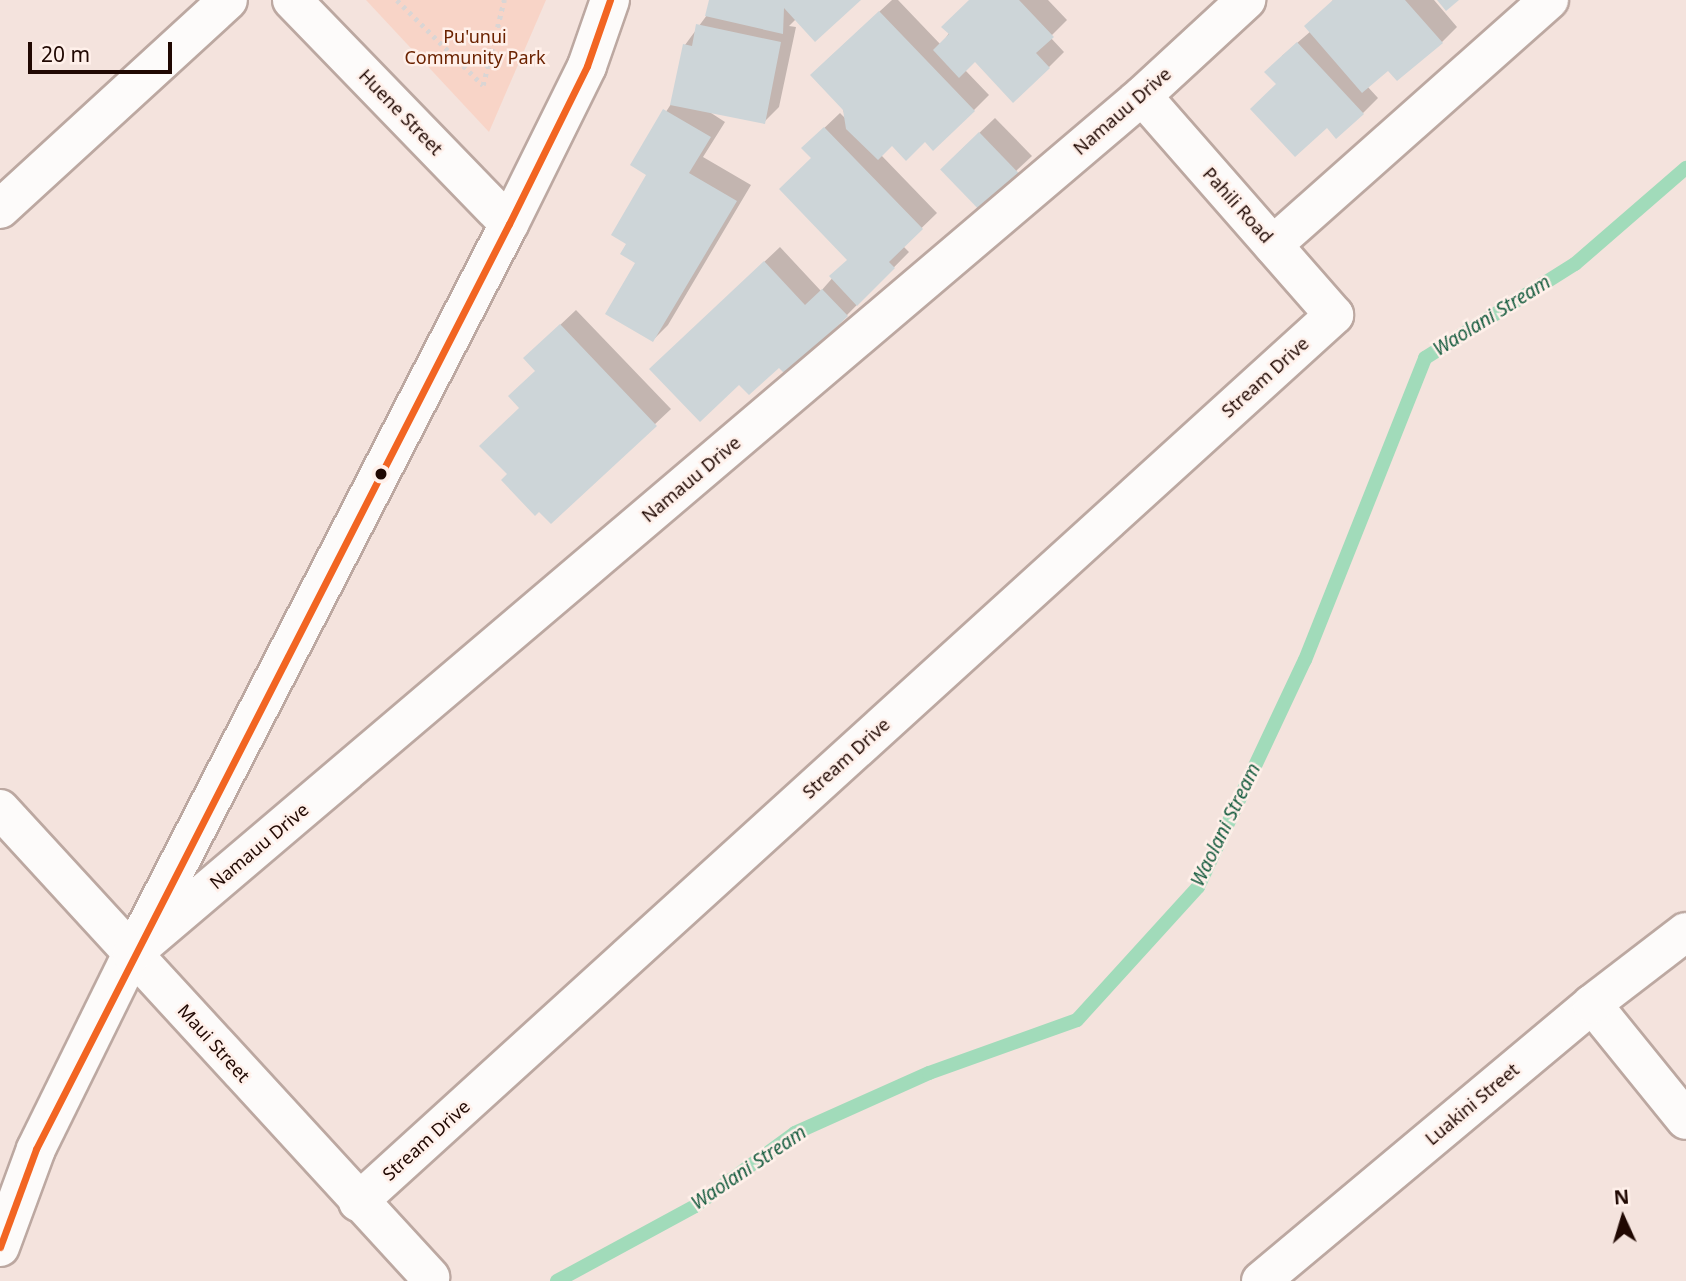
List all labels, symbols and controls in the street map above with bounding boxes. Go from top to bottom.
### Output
park label: Pu'unui Community Park [404,26,546,68]
scale bar [32,28,175,72]
text: 20 m [41,40,90,68]
street label: Namauu Drive [1069,63,1175,159]
street label: Huene Street [355,65,447,159]
street label: Pahili Road [1199,163,1277,247]
water label: Waolani Stream [1429,271,1555,361]
street label: Stream Drive [1217,332,1313,422]
street label: Namauu Drive [637,431,745,527]
unlabelled marker [374,467,388,481]
street label: Stream Drive [798,713,894,803]
water label: Waolani Stream [1186,760,1266,890]
street label: Namauu Drive [205,798,313,894]
street label: Maui Street [173,1000,255,1086]
street label: Luakini Street [1421,1059,1523,1149]
street label: Stream Drive [378,1095,474,1185]
water label: Waolani Stream [687,1121,811,1215]
north arrow [1588,1183,1658,1253]
text: N [1613,1184,1630,1211]

